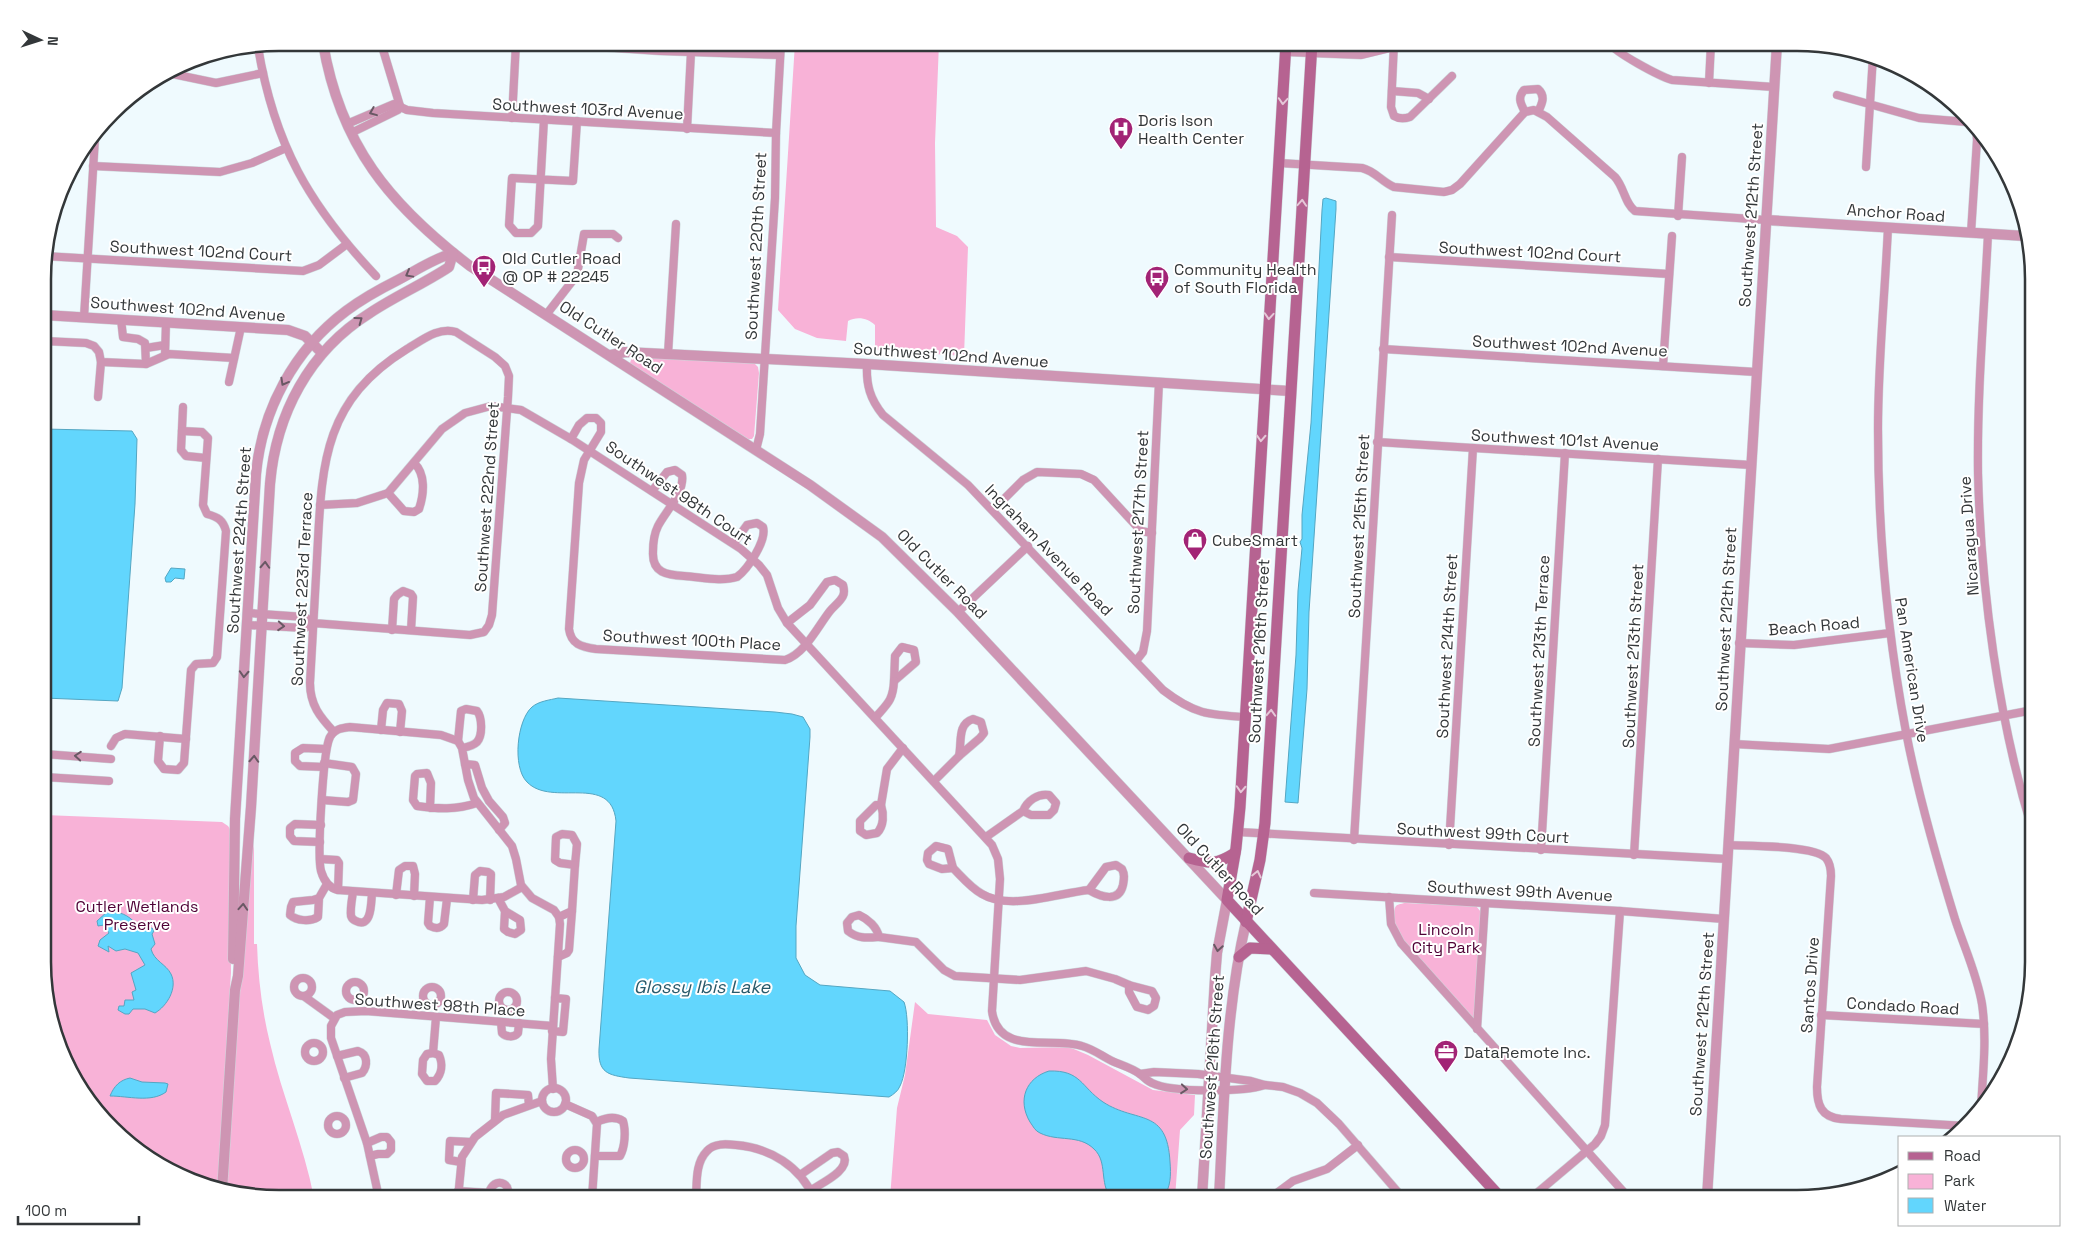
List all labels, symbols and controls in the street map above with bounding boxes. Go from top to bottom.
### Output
north arrow [15,15,65,65]
text: N [44,36,62,46]
street label: Southwest 103rd Avenue [492,94,684,124]
one-way arrow [1277,97,1288,105]
one-way arrow [369,106,378,116]
place label: Doris Ison Health Center [1138,110,1244,149]
hospital icon: Doris Ison Health Center [1108,116,1134,150]
street label: Southwest 212th Street [1734,122,1768,308]
street label: Southwest 220th Street [741,152,771,340]
one-way arrow [1296,199,1307,207]
street label: Anchor Road [1846,199,1946,227]
street label: Southwest 102nd Court [109,236,293,266]
street label: Southwest 102nd Court [1438,237,1622,267]
place label: Old Cutler Road @ OP # 22245 [502,248,621,287]
bus stop icon: Old Cutler Road @ OP # 22245 [471,254,497,288]
place label: Community Health of South Florida [1174,259,1317,298]
bus stop icon: Community Health of South Florida [1144,265,1170,299]
one-way arrow [406,267,415,277]
street label: Southwest 102nd Avenue [90,292,286,326]
street label: Old Cutler Road [555,296,667,378]
one-way arrow [1264,312,1275,320]
one-way arrow [353,317,362,327]
street label: Southwest 102nd Avenue [1472,330,1668,362]
street label: Southwest 102nd Avenue [853,338,1049,372]
one-way arrow [281,377,291,386]
street label: Southwest 222nd Street [470,401,504,593]
street label: Southwest 101st Avenue [1471,425,1659,455]
street label: Southwest 217th Street [1123,430,1153,614]
street label: Southwest 215th Street [1344,433,1374,619]
one-way arrow [1256,434,1267,442]
street label: Southwest 98th Court [601,436,757,550]
street label: Southwest 224th Street [222,446,256,634]
street label: Nicaragua Drive [1954,476,1984,596]
street label: Ingraham Avenue Road [980,480,1118,620]
street label: Southwest 223rd Terrace [286,491,318,687]
street label: Old Cutler Road [892,524,992,624]
street label: Southwest 212th Street [1711,526,1741,712]
shop icon: CubeSmart [1182,527,1208,561]
place label: CubeSmart [1212,530,1298,551]
street label: Southwest 214th Street [1432,553,1462,739]
street label: Southwest 213th Terrace [1523,554,1555,748]
street label: Southwest 216th Street [1244,558,1274,744]
one-way arrow [260,561,271,569]
street label: Southwest 213th Street [1618,563,1648,749]
street label: Pan American Drive [1890,596,1934,744]
street label: Beach Road [1767,612,1861,640]
one-way arrow [277,621,285,632]
street label: Southwest 100th Place [602,625,782,655]
one-way arrow [239,670,250,678]
one-way arrow [1266,708,1277,716]
one-way arrow [73,751,81,762]
one-way arrow [248,754,259,762]
one-way arrow [1236,786,1247,794]
street label: Old Cutler Road [1172,818,1268,920]
street label: Southwest 99th Court [1396,818,1570,848]
one-way arrow [1251,870,1262,879]
street label: Southwest 99th Avenue [1427,876,1613,906]
park label: Cutler Wetlands Preserve [76,896,198,935]
one-way arrow [237,903,248,911]
park label: Lincoln City Park [1412,919,1481,958]
street label: Southwest 212th Street [1685,931,1719,1117]
street label: Santos Drive [1796,936,1824,1034]
one-way arrow [1213,944,1224,952]
street label: Southwest 216th Street [1195,974,1229,1160]
water label: Glossy Ibis Lake [634,975,772,998]
street label: Southwest 98th Place [354,989,526,1021]
street label: Condado Road [1846,993,1960,1019]
office icon: DataRemote Inc. [1433,1039,1459,1073]
place label: DataRemote Inc. [1464,1042,1591,1063]
one-way arrow [1180,1083,1188,1094]
legend [1898,1136,2061,1226]
text: Road [1944,1146,1981,1165]
text: Park [1944,1171,1975,1190]
scale bar [18,1194,139,1226]
text: Water [1944,1196,1987,1215]
text: 100 m [25,1201,67,1220]

